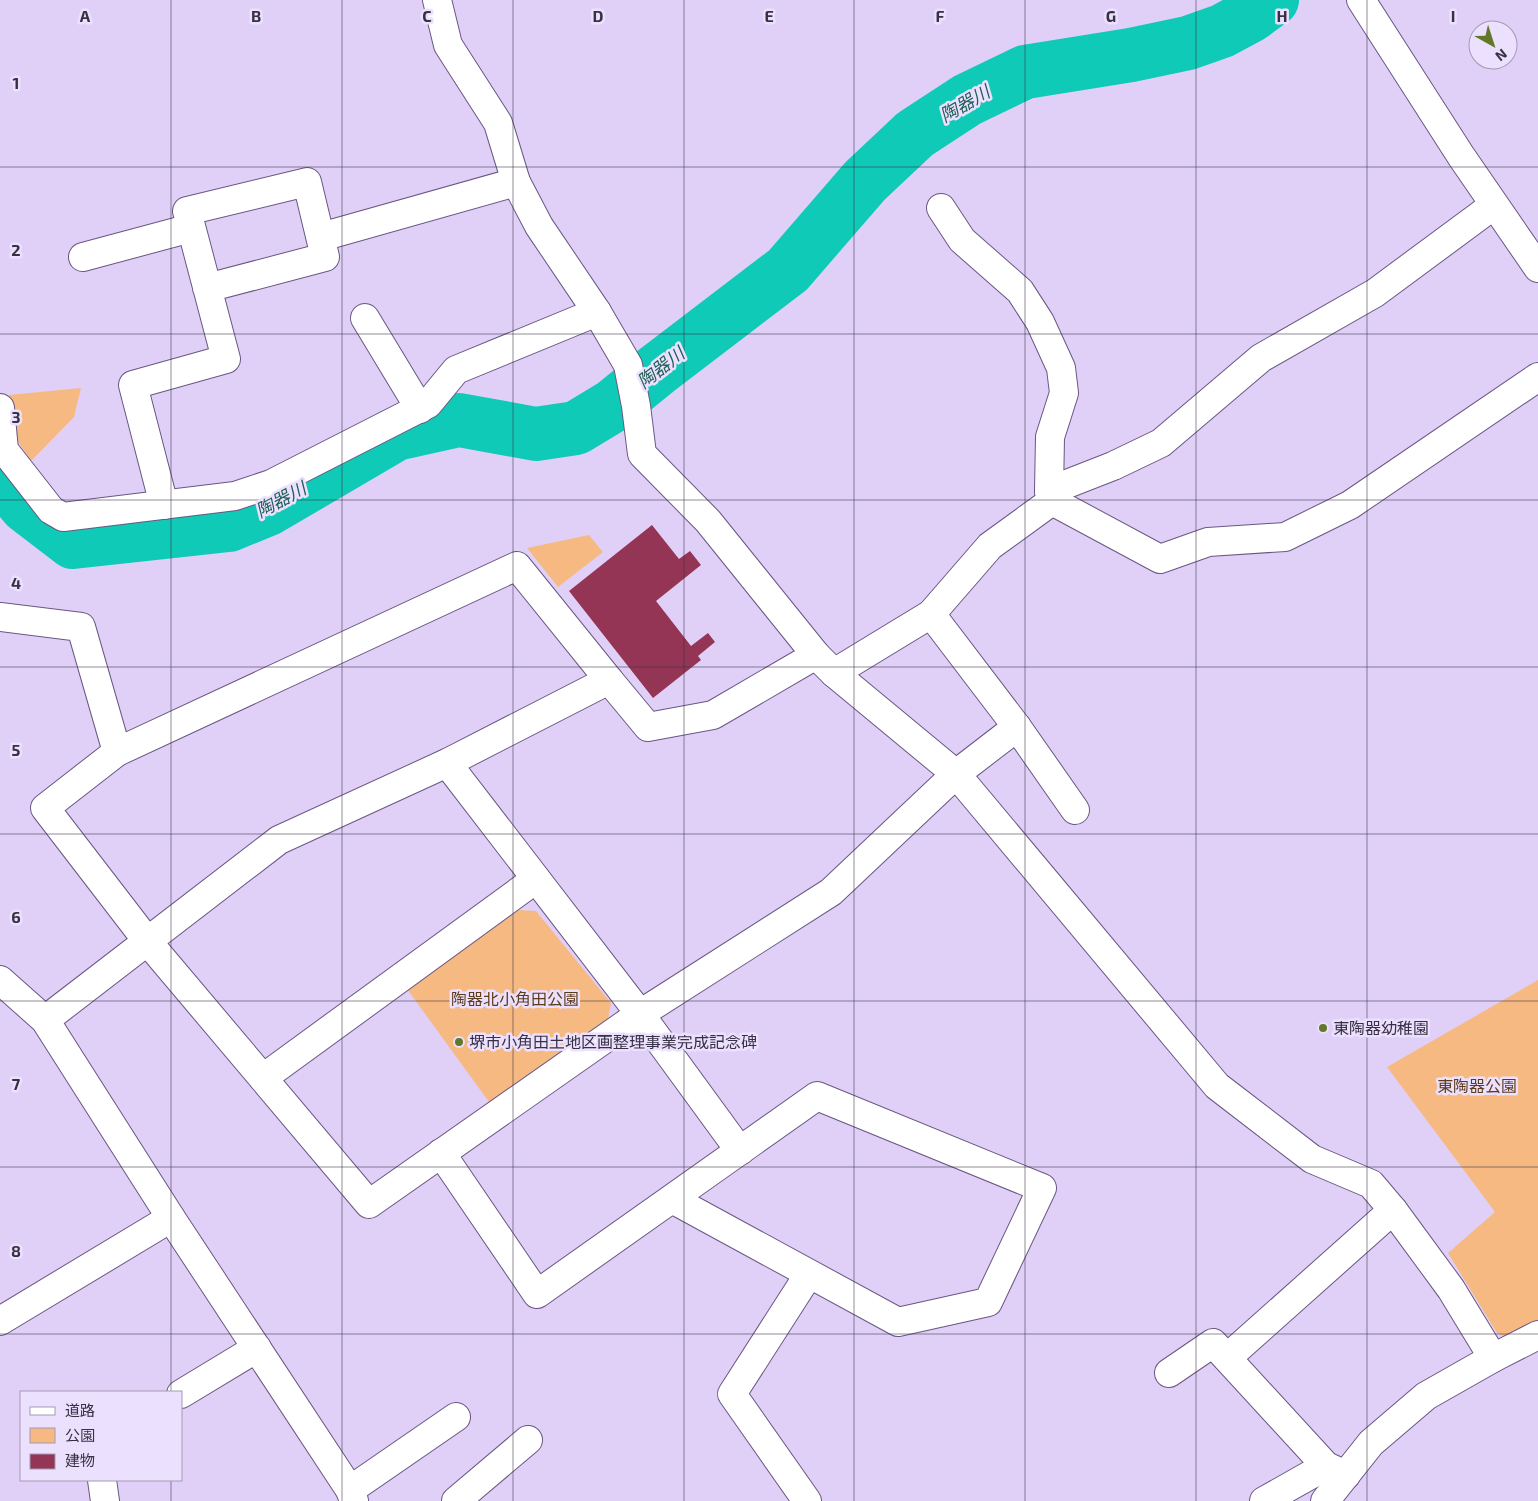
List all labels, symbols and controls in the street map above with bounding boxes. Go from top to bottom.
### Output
text: A [80,6,91,25]
text: B [251,6,261,25]
text: C [422,6,432,25]
text: D [593,6,604,25]
text: E [764,6,774,25]
text: F [936,6,945,25]
text: G [1106,6,1116,25]
text: H [1276,6,1288,25]
text: I [1451,6,1455,25]
north arrow [1468,20,1518,70]
text: N [1492,46,1511,65]
text: 1 [13,73,19,92]
water label: 陶器川 [936,79,995,126]
text: 2 [11,240,21,259]
water label: 陶器川 [632,341,690,393]
text: 3 [11,407,21,426]
water label: 陶器川 [252,476,311,522]
text: 4 [11,573,21,592]
text: 5 [12,740,21,759]
text: 6 [11,907,21,926]
park label: 陶器北小角田公園 [451,989,579,1008]
place label: 東陶器幼稚園 [1333,1018,1429,1037]
marker: 東陶器幼稚園 [1317,1022,1329,1034]
place label: 堺市小角田土地区画整理事業完成記念碑 [469,1032,757,1051]
marker: 堺市小角田土地区画整理事業完成記念碑 [453,1036,465,1048]
text: 7 [12,1074,21,1093]
park label: 東陶器公園 [1437,1076,1517,1095]
text: 8 [11,1241,21,1260]
legend [20,1391,182,1481]
text: 道路 [65,1401,95,1419]
text: 公園 [65,1426,95,1444]
text: 建物 [65,1451,95,1469]

